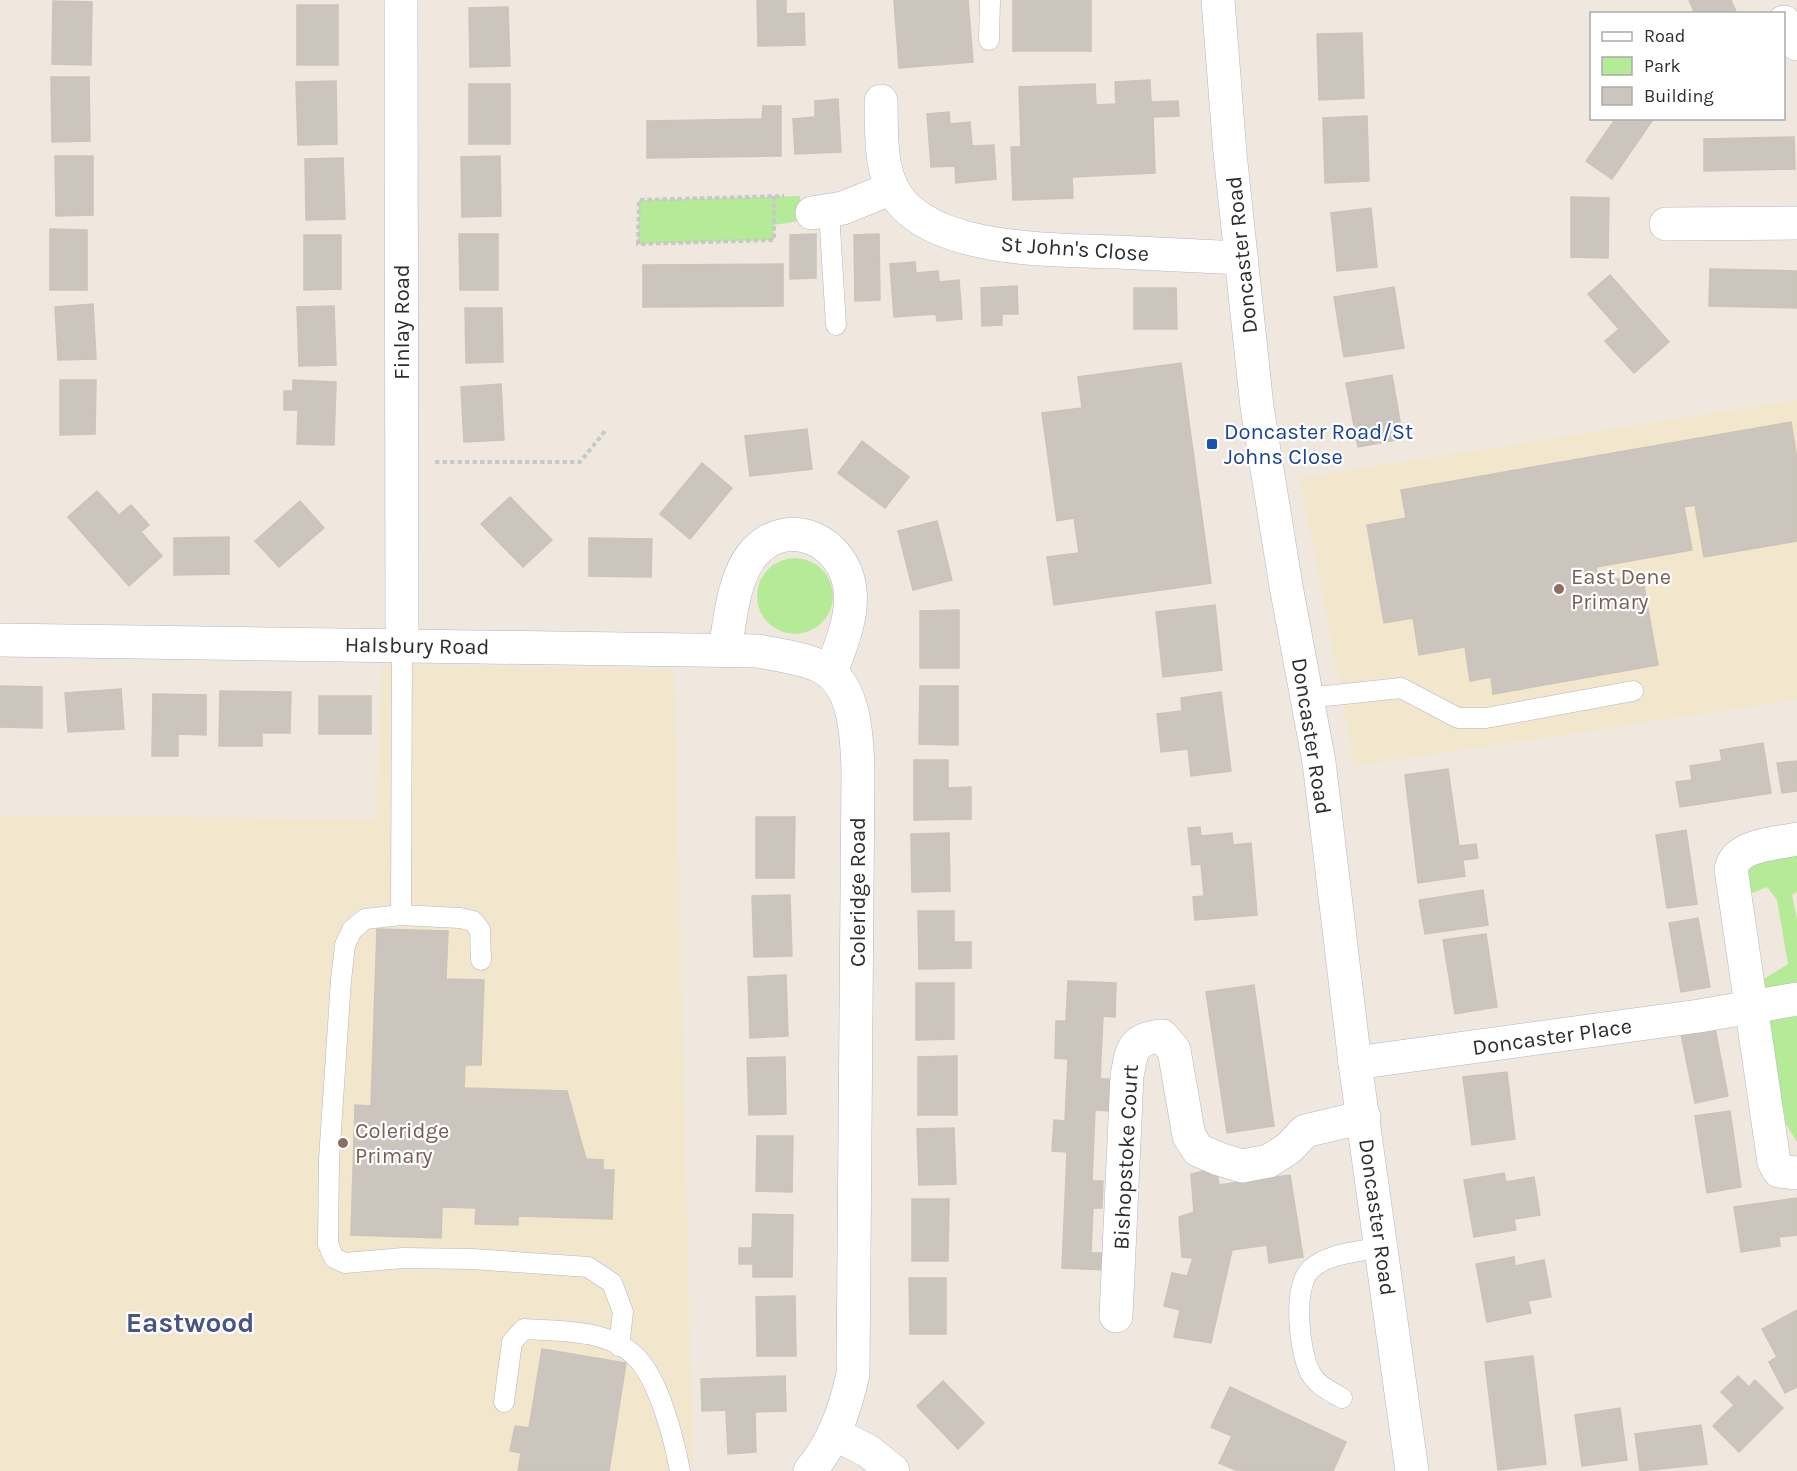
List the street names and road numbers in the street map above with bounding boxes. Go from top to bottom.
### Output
street label: Doncaster Road [1221,175,1263,335]
street label: St John's Close [1000,231,1150,267]
street label: Finlay Road [389,264,415,380]
street label: Halsbury Road [344,632,490,660]
street label: Doncaster Road [1286,656,1336,816]
street label: Coleridge Road [845,817,871,967]
street label: Doncaster Place [1471,1013,1634,1061]
street label: Bishopstoke Court [1108,1064,1144,1250]
street label: Doncaster Road [1353,1137,1401,1297]

